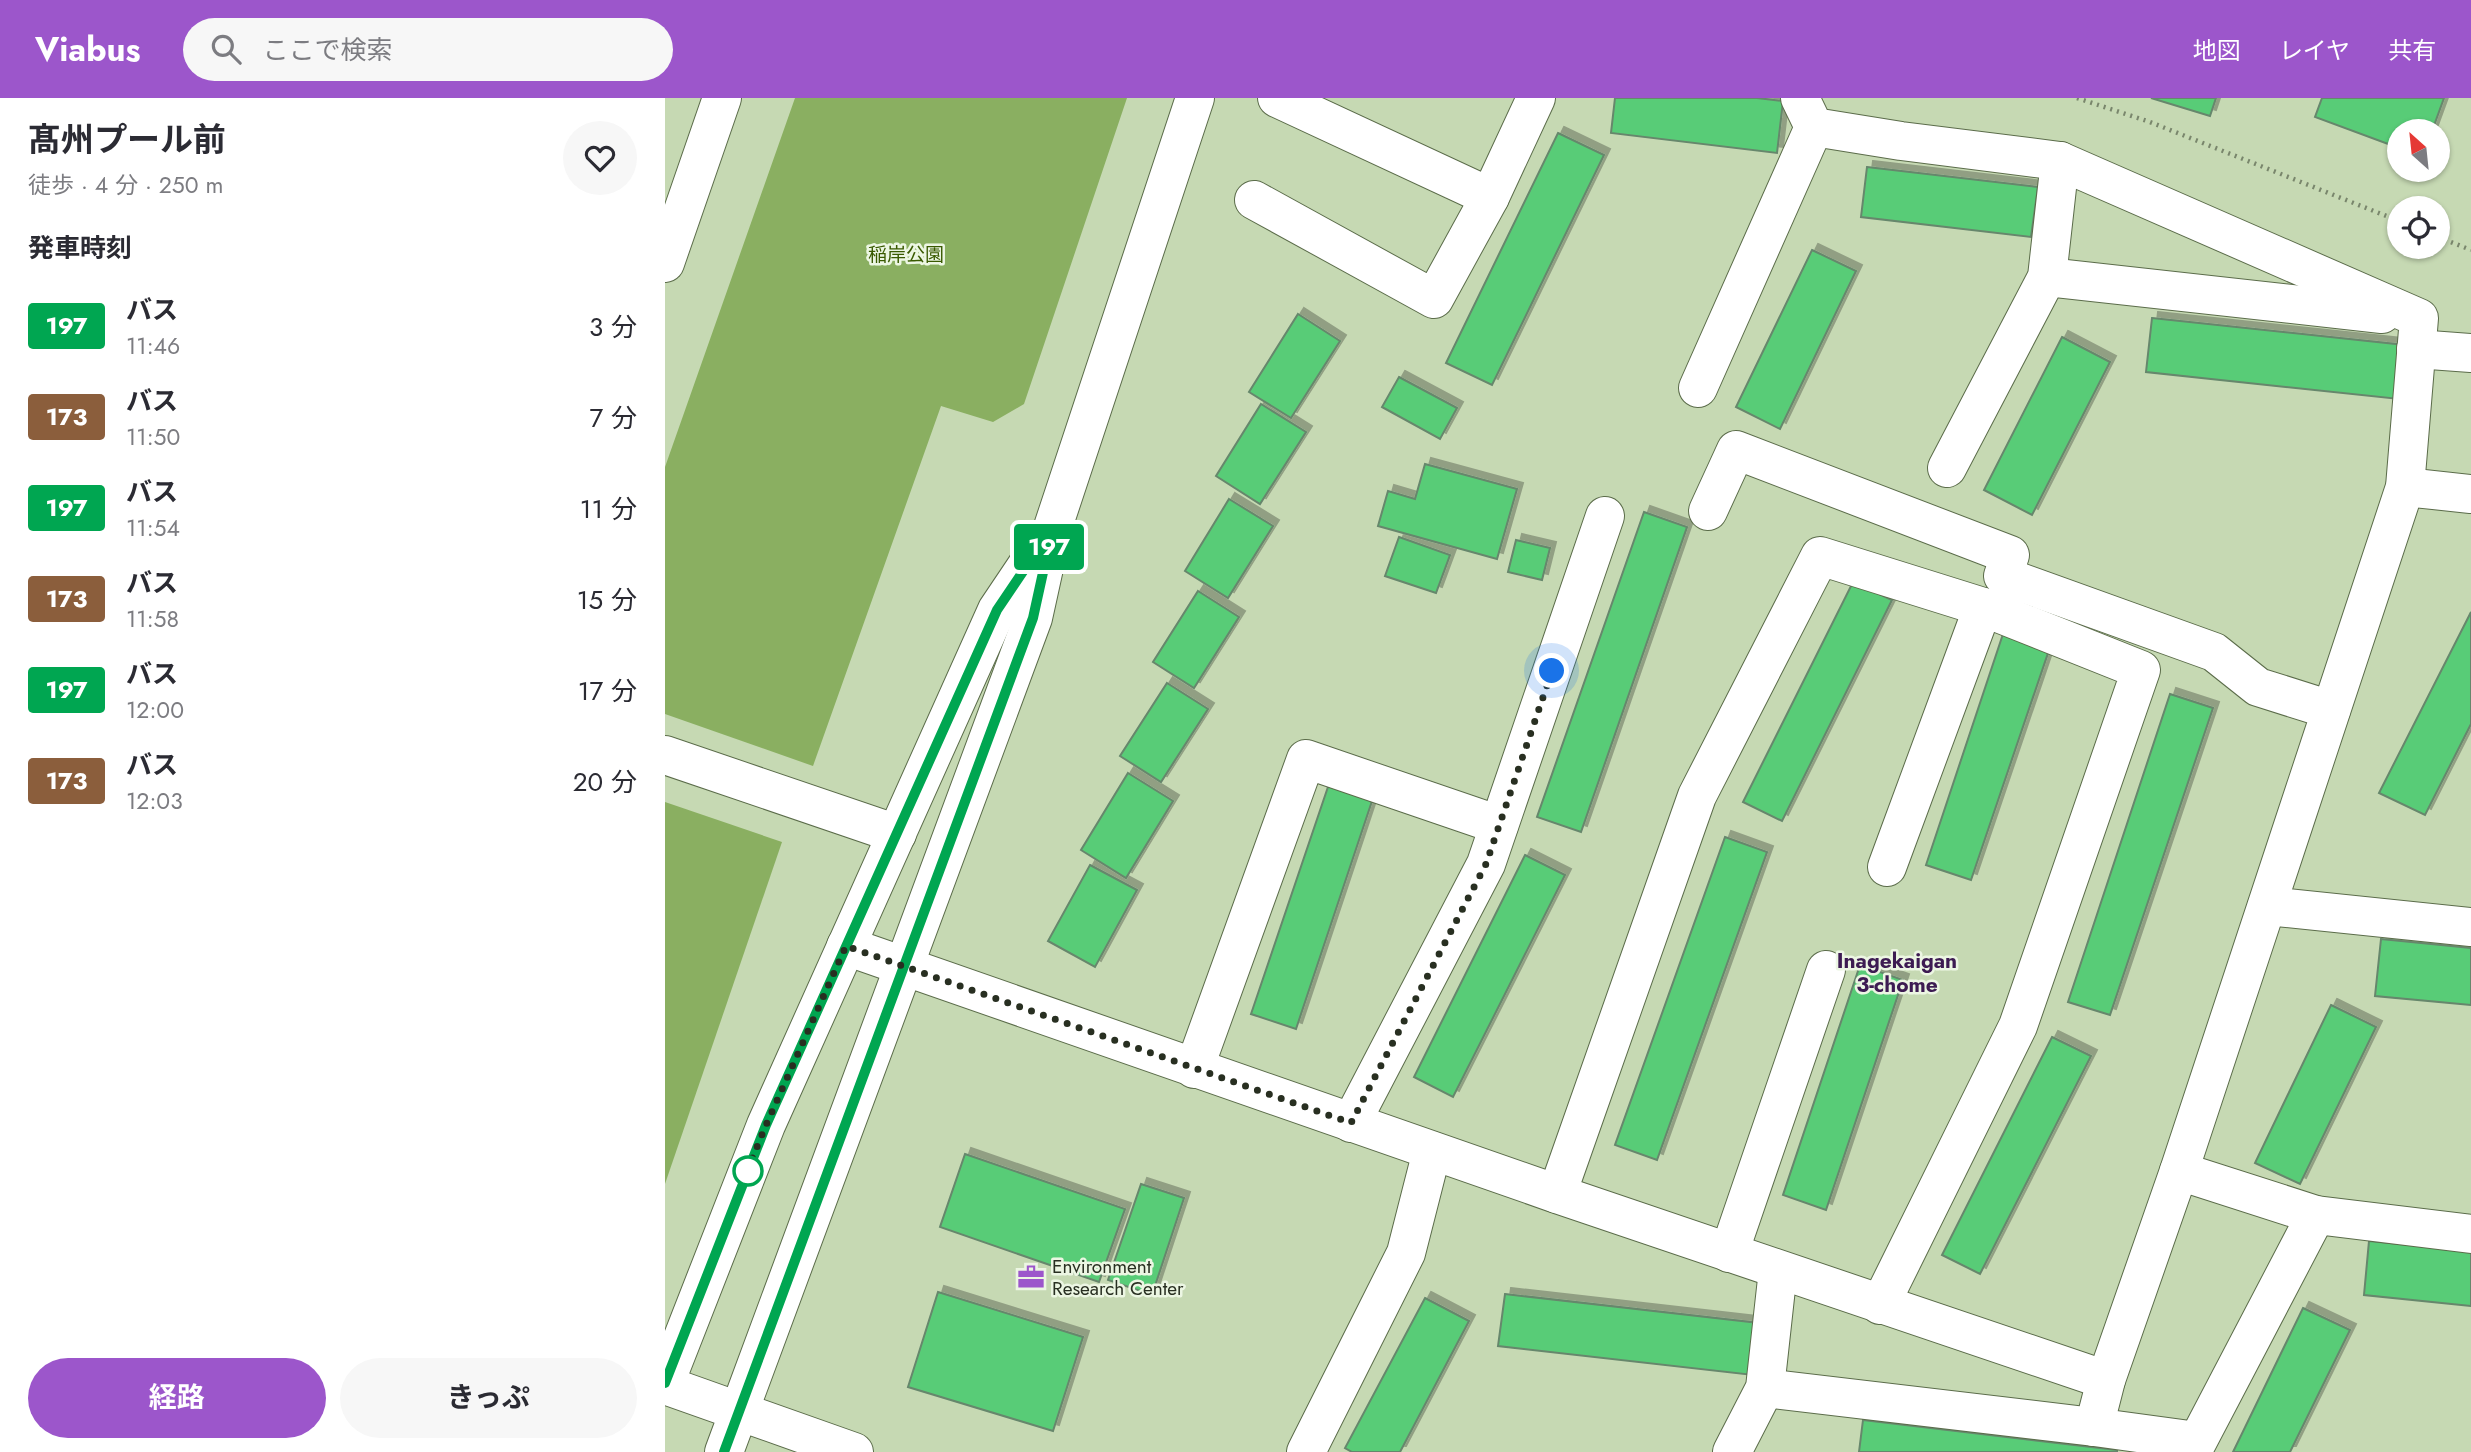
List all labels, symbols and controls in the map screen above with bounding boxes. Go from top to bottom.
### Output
search box [183,18,673,81]
text: Viabus [35,26,141,73]
icon: search [207,30,245,68]
text: ここで検索 [263,31,393,69]
text: 地図 [2193,33,2241,68]
text: レイヤ [2279,33,2350,68]
text: 共有 [2388,33,2436,68]
text: 髙州プール前 [28,116,226,163]
north arrow [2387,119,2450,182]
map controls [2387,119,2450,259]
button: heart [563,121,637,195]
text: 徒歩 · 4 分 · 250 m [28,168,223,202]
button: locate [2387,196,2450,259]
text: 発車時刻 [28,229,132,267]
park label: 稲岸公園 [868,241,944,268]
text: バス [126,291,178,329]
text: 197 [45,308,88,343]
text: 3 分 [589,308,637,346]
text: 11:46 [126,329,180,363]
text: バス [126,382,178,420]
text: 173 [46,399,87,434]
text: 7 分 [590,399,637,437]
text: 11:50 [126,420,180,454]
text: バス [126,473,178,511]
text: 197 [45,490,88,525]
text: 11 分 [580,490,637,528]
text: 11:54 [126,511,180,545]
line badge: 197 [1009,524,1089,570]
text: 197 [1028,529,1070,564]
text: バス [126,564,178,602]
text: 173 [46,581,87,616]
text: 15 分 [577,581,637,619]
text: 11:58 [126,602,179,636]
your location [1534,653,1569,688]
text: バス [126,655,178,693]
text: 197 [45,672,88,707]
text: 17 分 [578,672,637,710]
text: 12:00 [126,693,184,727]
text: バス [126,746,178,784]
text: 173 [46,763,87,798]
text: 20 分 [573,763,637,801]
text: 12:03 [126,784,183,818]
district label: Inagekaigan 3-chome [1837,946,1957,1000]
unlabelled marker [733,1156,763,1186]
place label: Environment Research Center [1052,1253,1184,1302]
office icon: Environment Research Center [1016,1262,1046,1292]
button: 経路 [28,1358,326,1438]
button: きっぷ [340,1358,637,1438]

